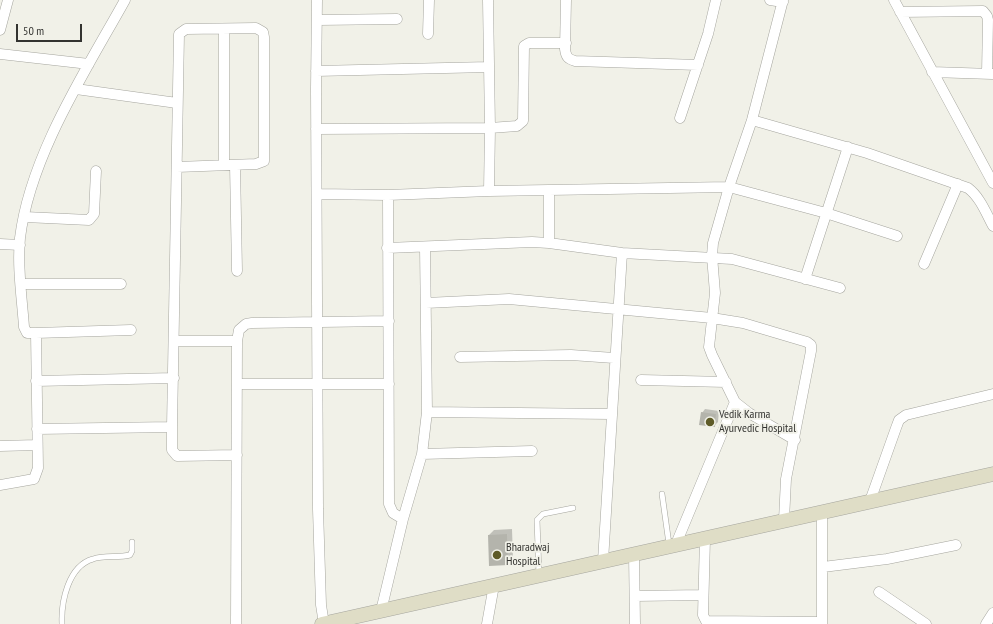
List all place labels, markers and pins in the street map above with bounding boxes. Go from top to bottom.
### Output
place label: Vedik Karma Ayurvedic Hospital [719,408,796,436]
marker: Vedik Karma Ayurvedic Hospital [704,416,716,428]
place label: Bharadwaj Hospital [506,541,549,569]
marker: Bharadwaj Hospital [491,549,503,561]

